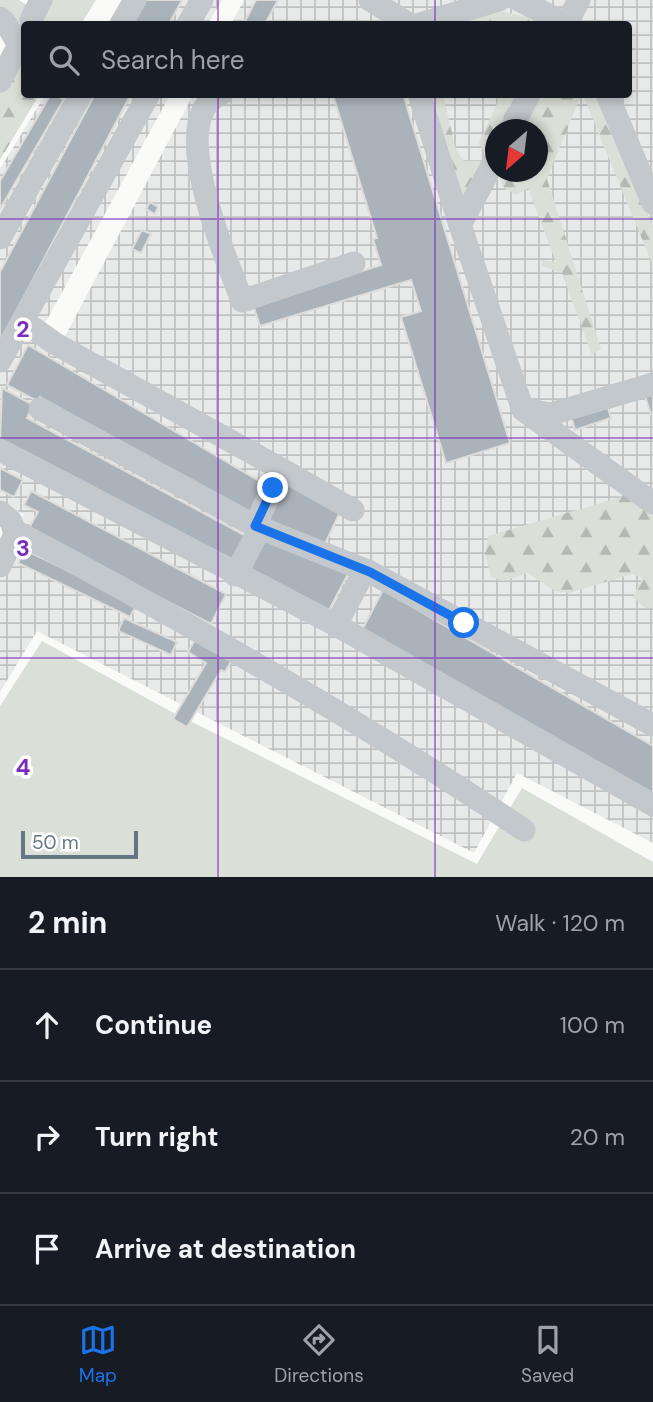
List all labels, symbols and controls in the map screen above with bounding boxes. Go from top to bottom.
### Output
search box [21,21,632,98]
icon: search [45,41,83,79]
text: Search here [101,43,244,77]
north arrow [485,119,548,182]
text: 2 [16,314,30,344]
route end [257,472,288,503]
text: 3 [16,533,30,563]
route start [448,607,479,638]
text: 4 [16,752,31,782]
scale bar [21,828,138,860]
text: 50 m [32,830,79,855]
text: 2 min [28,903,107,942]
text: Walk · 120 m [495,908,625,938]
icon: ahead [28,1006,66,1044]
text: Continue [95,1008,212,1042]
text: 100 m [560,1010,625,1040]
icon: right [28,1118,66,1156]
text: Turn right [95,1120,219,1154]
text: 20 m [570,1122,625,1152]
icon: arrive [28,1230,66,1268]
text: Arrive at destination [95,1232,356,1266]
tab: Map [79,1321,117,1388]
tab: Directions [274,1321,364,1388]
tab: Saved [521,1321,574,1388]

